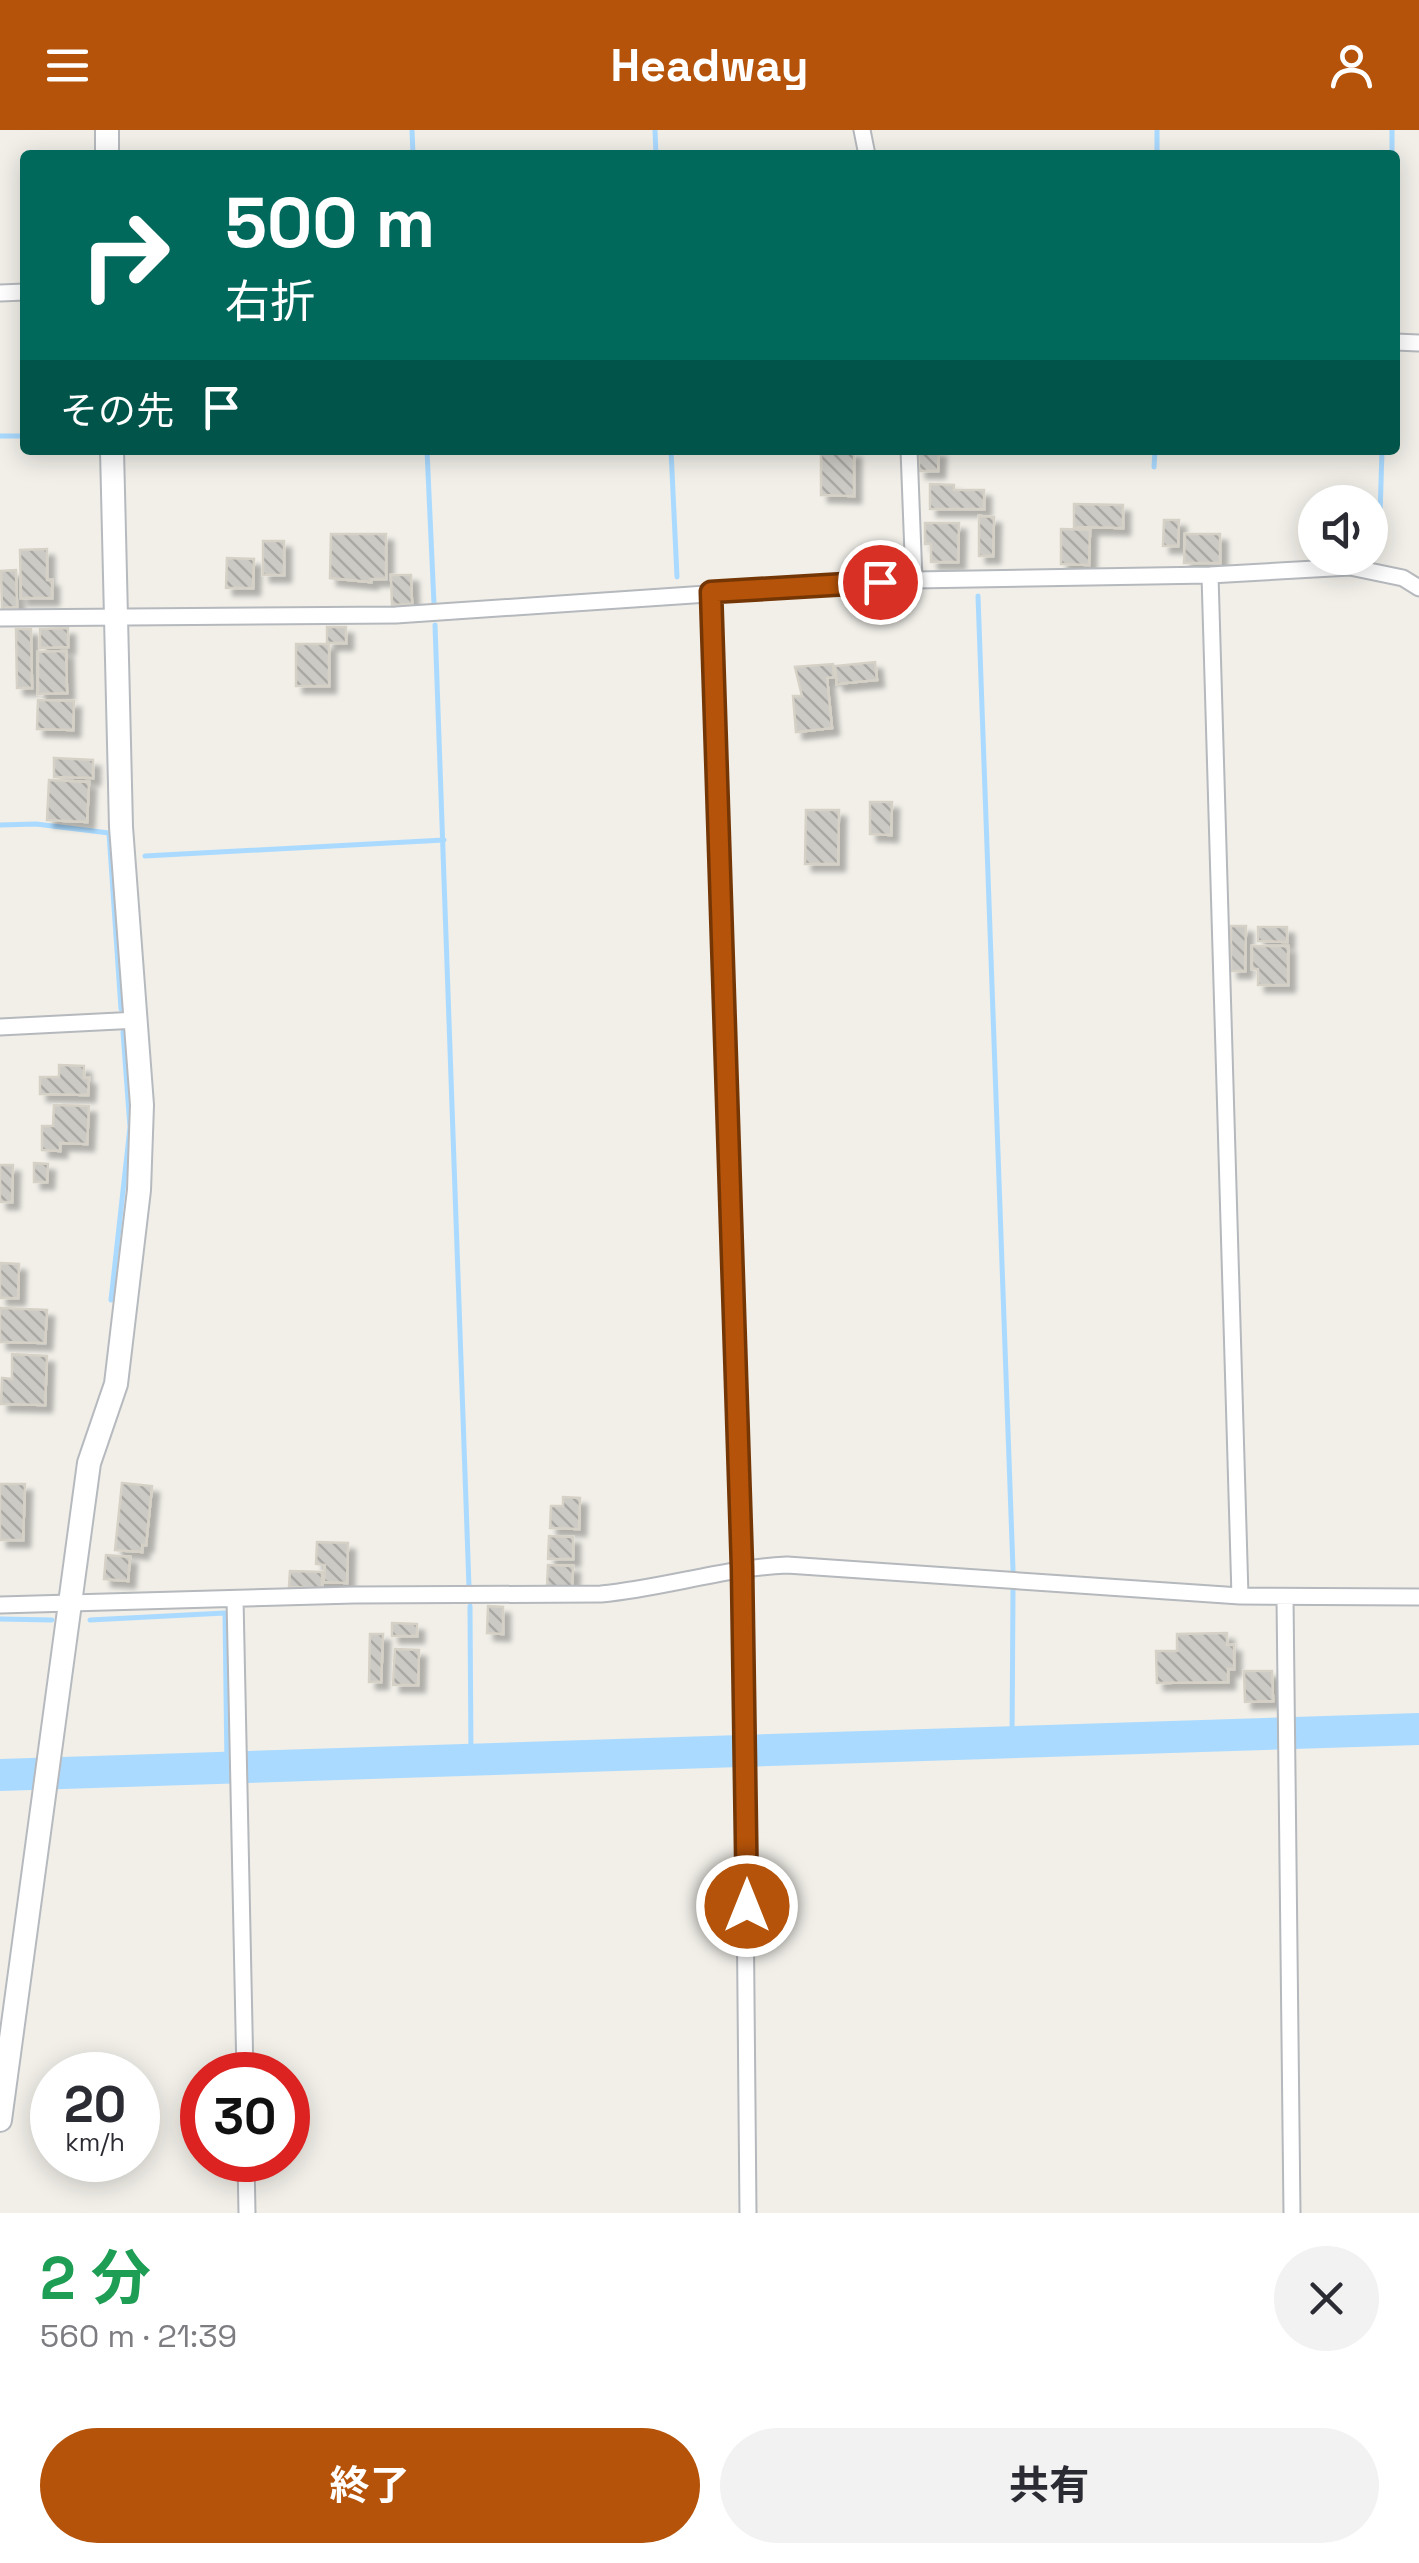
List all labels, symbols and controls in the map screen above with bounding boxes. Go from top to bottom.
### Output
text: Headway [610,37,809,94]
icon: menu [40,38,95,93]
icon: person [1324,38,1379,93]
text: 500 m [225,178,435,267]
icon: right [60,190,190,320]
text: 右折 [225,273,315,330]
icon: arrive [194,380,249,435]
text: その先 [60,387,174,435]
map controls [1298,485,1388,575]
button: sound [1298,485,1388,575]
pin [838,540,923,625]
icon: arrive [853,555,908,610]
position arrow [695,1854,799,1958]
speed limit sign: 30 [180,2052,310,2182]
text: 20 [64,2073,126,2137]
text: km/h [65,2126,125,2158]
text: 2 分 [40,2240,151,2317]
button: close [1274,2246,1379,2351]
text: 560 m · 21:39 [40,2316,237,2356]
button: 終了 [40,2428,700,2543]
button: 共有 [720,2428,1379,2543]

